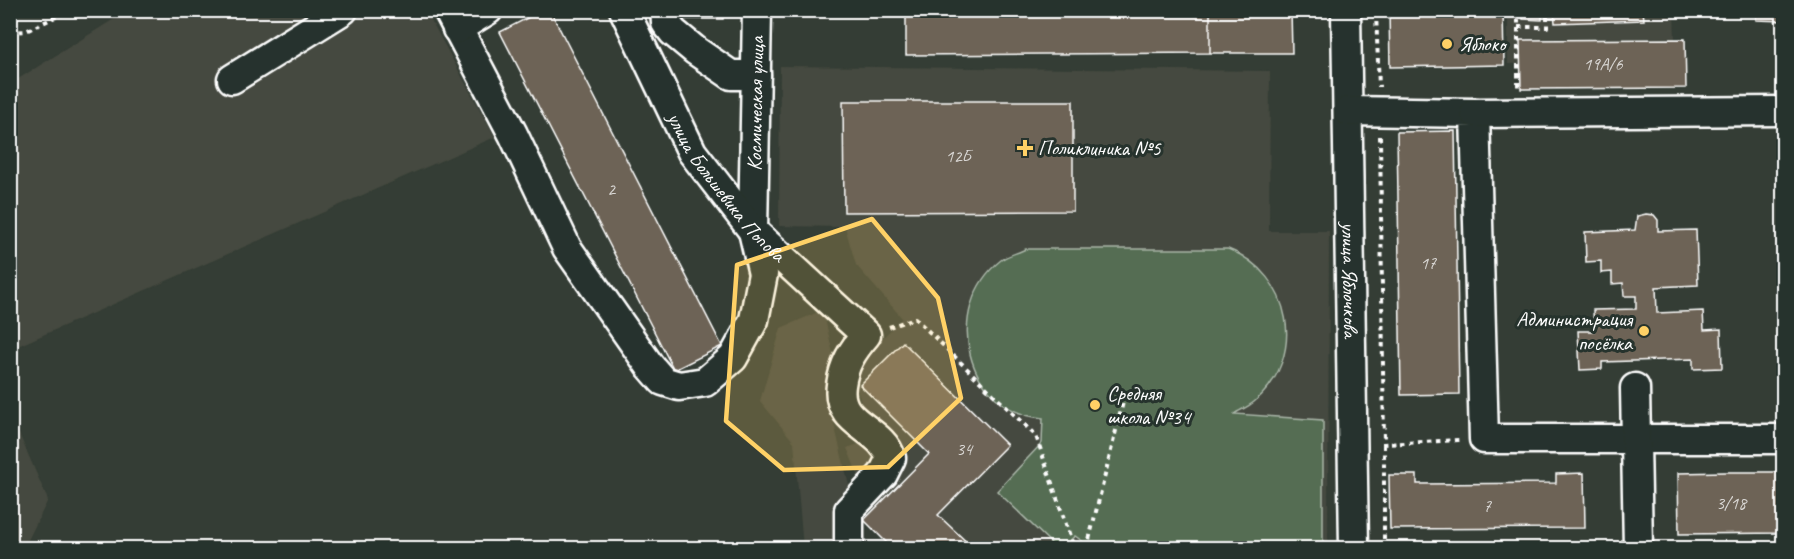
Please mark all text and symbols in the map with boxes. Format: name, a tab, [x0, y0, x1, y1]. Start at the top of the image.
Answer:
place label: Яблоко	[1459, 31, 1508, 57]
street label: Космическая улица	[741, 35, 770, 171]
marker: Яблоко	[1440, 37, 1454, 51]
house number: 19А/6	[1583, 53, 1624, 75]
street label: улица Большевика Попова	[661, 106, 792, 269]
place label: Поликлиника №5	[1038, 135, 1162, 161]
marker: Поликлиника №5	[1016, 139, 1034, 157]
house number: 12Б	[945, 145, 974, 167]
house number: 2	[607, 178, 617, 200]
street label: улица Яблочкова	[1336, 220, 1364, 340]
house number: 17	[1420, 252, 1437, 274]
place label: Администрация посёлка	[1516, 306, 1634, 356]
marker: Администрация посёлка	[1637, 324, 1651, 338]
place label: Средняя школа №34	[1107, 380, 1193, 430]
marker: Средняя школа №34	[1088, 398, 1102, 412]
house number: 34	[956, 438, 974, 460]
house number: 3/18	[1716, 492, 1748, 514]
house number: 7	[1483, 495, 1492, 517]

